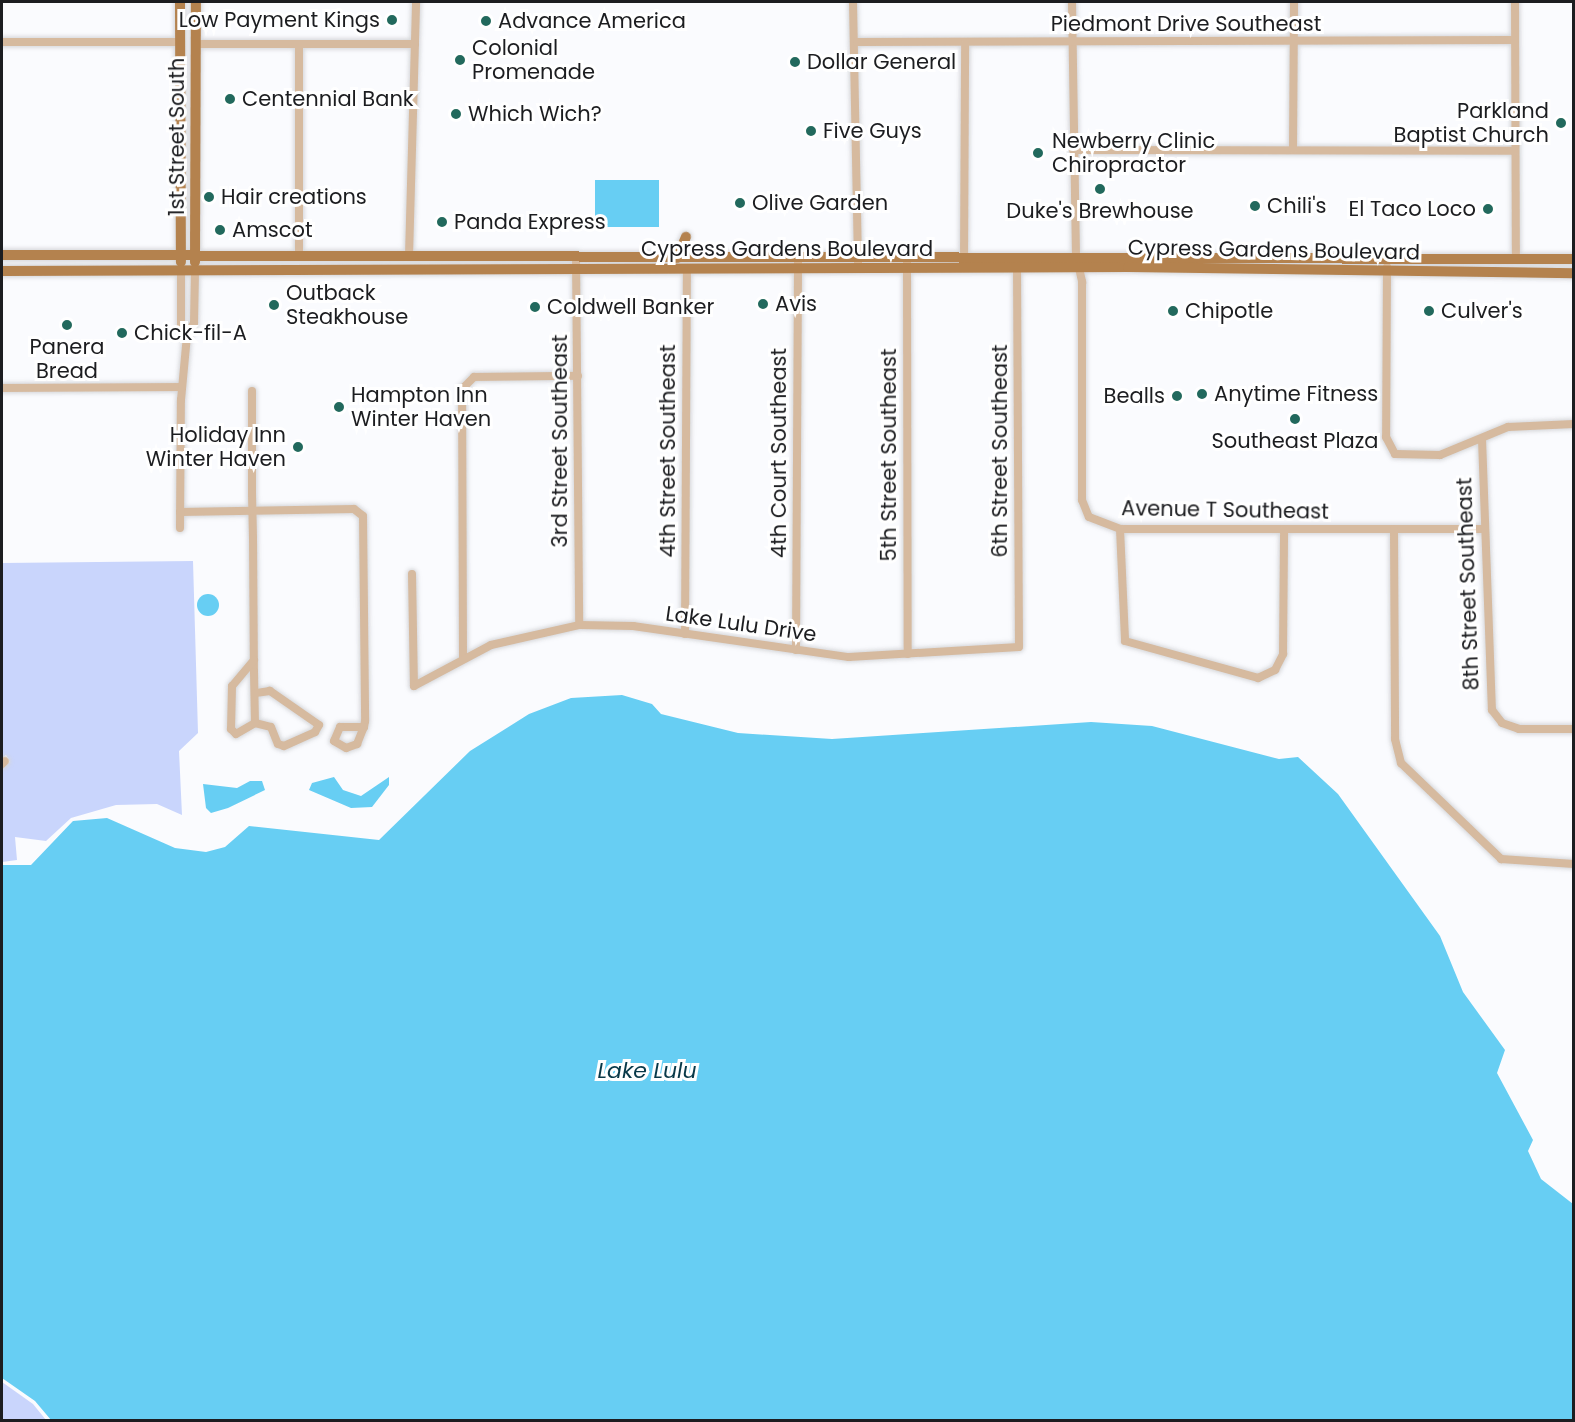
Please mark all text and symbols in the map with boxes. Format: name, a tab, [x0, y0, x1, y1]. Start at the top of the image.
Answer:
place label: Low Payment Kings	[179, 7, 380, 33]
place label: Advance America	[498, 8, 686, 34]
street label: Piedmont Drive Southeast	[1051, 11, 1321, 37]
marker: Low Payment Kings	[385, 13, 399, 27]
marker: Advance America	[479, 14, 493, 28]
place label: Colonial Promenade	[472, 35, 595, 85]
place label: Dollar General	[807, 49, 956, 75]
marker: Colonial Promenade	[453, 53, 467, 67]
marker: Dollar General	[788, 55, 802, 69]
street label: 1st Street South	[164, 58, 190, 216]
place label: Centennial Bank	[242, 86, 414, 112]
marker: Centennial Bank	[223, 92, 237, 106]
place label: Parkland Baptist Church	[1394, 98, 1549, 148]
place label: Which Wich?	[468, 101, 602, 127]
marker: Which Wich?	[449, 107, 463, 121]
marker: Parkland Baptist Church	[1554, 116, 1568, 130]
place label: Five Guys	[823, 118, 922, 144]
marker: Five Guys	[804, 124, 818, 138]
place label: Newberry Clinic Chiropractor	[1052, 128, 1215, 178]
marker: Newberry Clinic Chiropractor	[1029, 144, 1047, 162]
marker: Duke's Brewhouse	[1093, 182, 1107, 196]
place label: Hair creations	[221, 184, 367, 210]
marker: Hair creations	[202, 190, 216, 204]
place label: Olive Garden	[752, 190, 888, 216]
place label: Chili's	[1267, 193, 1326, 219]
marker: Olive Garden	[733, 196, 747, 210]
place label: El Taco Loco	[1348, 196, 1476, 222]
place label: Duke's Brewhouse	[1006, 198, 1194, 224]
marker: Chili's	[1248, 199, 1262, 213]
marker: El Taco Loco	[1481, 202, 1495, 216]
place label: Panda Express	[454, 209, 606, 235]
marker: Panda Express	[435, 215, 449, 229]
place label: Amscot	[232, 217, 313, 243]
marker: Amscot	[213, 223, 227, 237]
street label: Cypress Gardens Boulevard	[1128, 235, 1420, 265]
street label: Cypress Gardens Boulevard	[641, 236, 933, 262]
place label: Outback Steakhouse	[286, 280, 408, 330]
place label: Avis	[775, 291, 817, 317]
place label: Coldwell Banker	[547, 294, 714, 320]
marker: Avis	[756, 297, 770, 311]
marker: Outback Steakhouse	[267, 298, 281, 312]
place label: Chipotle	[1185, 298, 1273, 324]
place label: Culver's	[1441, 298, 1523, 324]
marker: Coldwell Banker	[528, 300, 542, 314]
marker: Chipotle	[1166, 304, 1180, 318]
marker: Culver's	[1422, 304, 1436, 318]
marker: Panera Bread	[60, 318, 74, 332]
place label: Chick-fil-A	[134, 320, 247, 346]
marker: Chick-fil-A	[115, 326, 129, 340]
place label: Panera Bread	[30, 334, 104, 384]
street label: 3rd Street Southeast	[547, 334, 573, 548]
street label: 4th Street Southeast	[655, 344, 681, 558]
street label: 6th Street Southeast	[987, 344, 1013, 558]
street label: 4th Court Southeast	[766, 348, 792, 558]
street label: 5th Street Southeast	[876, 348, 902, 562]
place label: Anytime Fitness	[1214, 381, 1378, 407]
place label: Hampton Inn Winter Haven	[351, 382, 491, 432]
place label: Bealls	[1104, 383, 1165, 409]
marker: Anytime Fitness	[1195, 387, 1209, 401]
marker: Bealls	[1170, 389, 1184, 403]
marker: Hampton Inn Winter Haven	[332, 400, 346, 414]
marker: Southeast Plaza	[1288, 412, 1302, 426]
place label: Holiday Inn Winter Haven	[146, 422, 286, 472]
place label: Southeast Plaza	[1212, 428, 1378, 454]
marker: Holiday Inn Winter Haven	[291, 440, 305, 454]
street label: 8th Street Southeast	[1452, 477, 1484, 691]
street label: Avenue T Southeast	[1121, 496, 1329, 524]
street label: Lake Lulu Drive	[664, 601, 818, 647]
water label: Lake Lulu	[598, 1058, 696, 1084]

